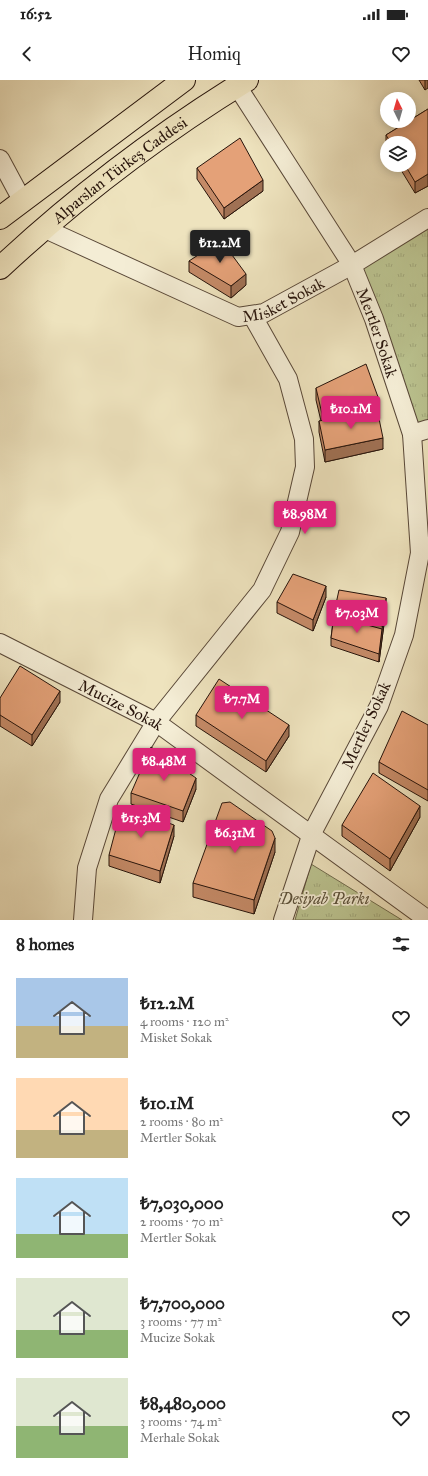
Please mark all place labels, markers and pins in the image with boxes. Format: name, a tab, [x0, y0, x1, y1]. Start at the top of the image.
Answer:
pin: ₺12.2M	[187, 230, 253, 264]
pin: ₺10.1M	[318, 396, 384, 430]
pin: ₺8.98M	[272, 501, 338, 535]
pin: ₺7.03M	[324, 600, 390, 634]
pin: ₺7.7M	[214, 686, 270, 720]
pin: ₺8.48M	[131, 748, 197, 782]
pin: ₺15.3M	[108, 805, 174, 839]
pin: ₺6.31M	[202, 820, 268, 854]

